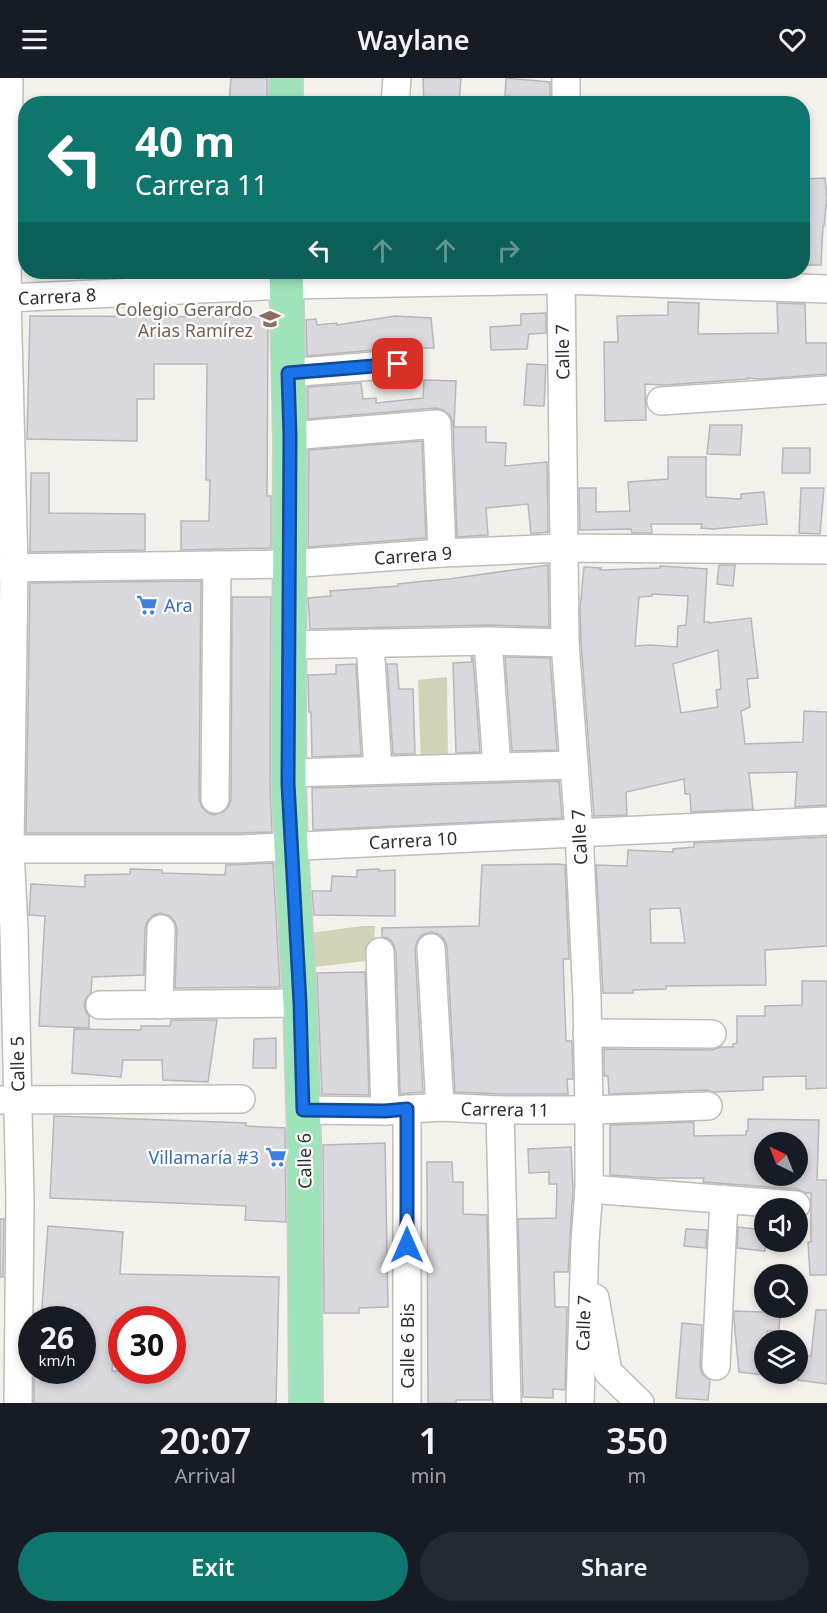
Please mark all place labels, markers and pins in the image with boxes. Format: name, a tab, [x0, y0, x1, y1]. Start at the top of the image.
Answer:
place label: Colegio Gerardo Arias Ramírez	[115, 297, 253, 342]
school or university icon: Colegio Gerardo Arias Ramírez	[258, 307, 282, 331]
pin	[372, 338, 423, 389]
supermarket icon: Ara	[135, 593, 159, 617]
place label: Ara	[164, 593, 193, 617]
place label: Villamaría #3	[148, 1145, 259, 1169]
supermarket icon: Villamaría #3	[264, 1145, 288, 1169]

